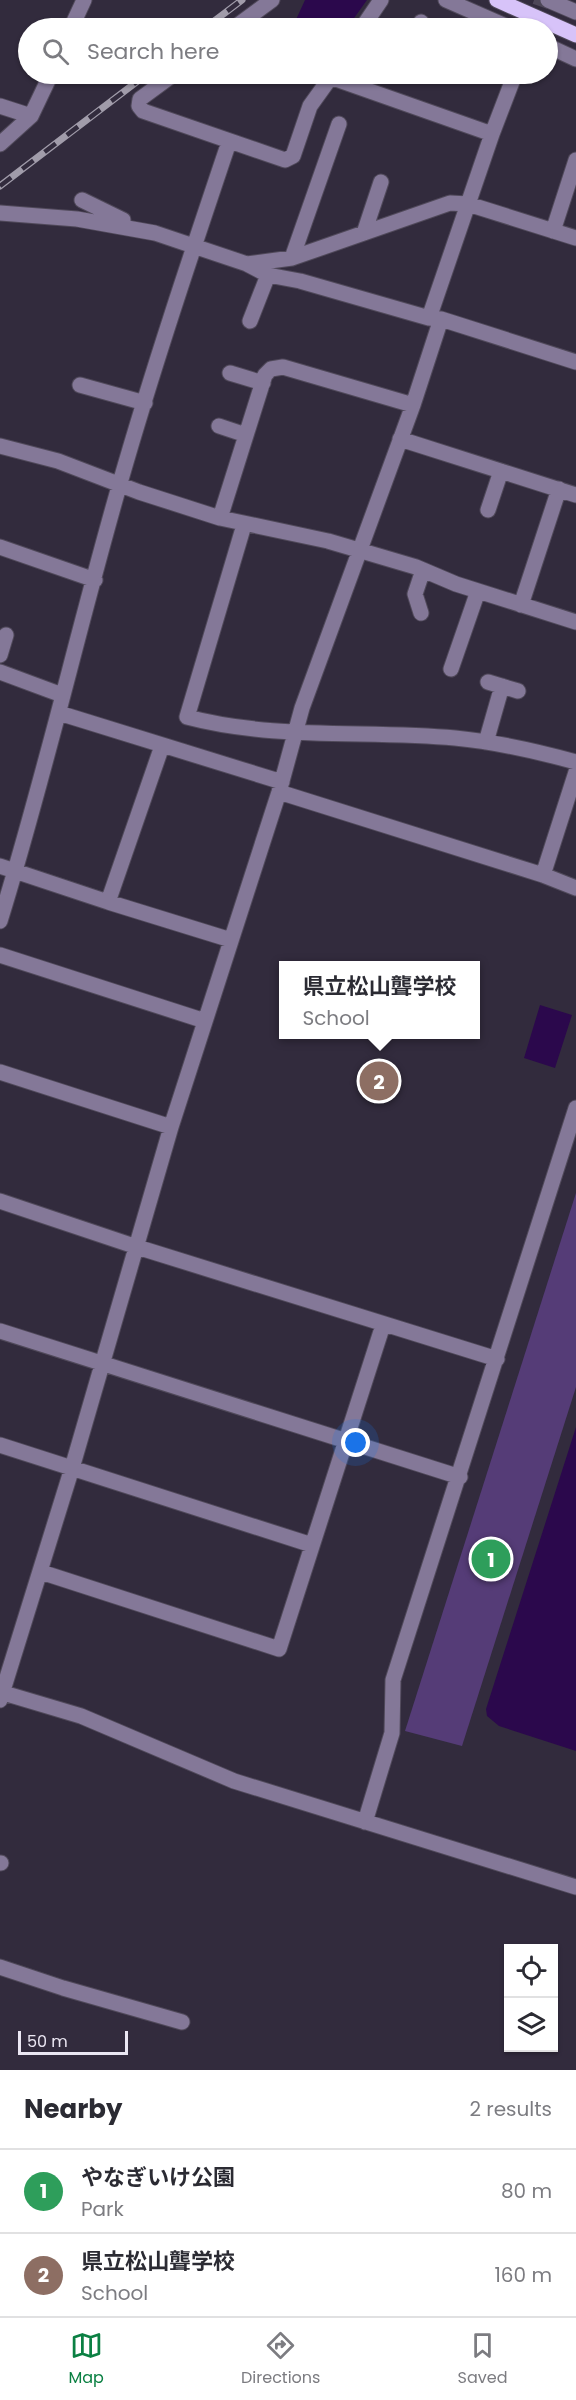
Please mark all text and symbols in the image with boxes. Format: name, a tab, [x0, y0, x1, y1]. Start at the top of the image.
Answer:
search box	[18, 18, 558, 84]
icon: search	[39, 35, 72, 68]
text: Search here	[87, 36, 220, 67]
popup	[279, 961, 480, 1039]
text: 県立松山聾学校	[302, 971, 457, 1002]
text: School	[302, 1004, 370, 1032]
pin: 2	[360, 1058, 398, 1104]
your location	[341, 1428, 370, 1457]
pin: 1	[472, 1536, 510, 1582]
map controls	[504, 1944, 558, 2052]
button: locate	[504, 1944, 558, 1998]
button: layers	[504, 1998, 558, 2052]
scale bar	[18, 2028, 128, 2056]
text: 50 m	[27, 2030, 68, 2053]
text: Nearby	[24, 2091, 122, 2127]
text: 2 results	[469, 2095, 552, 2123]
text: やなぎいけ公園	[81, 2162, 235, 2193]
text: 1	[40, 2177, 47, 2205]
text: 80 m	[501, 2177, 552, 2205]
text: Park	[81, 2195, 124, 2223]
text: 県立松山聾学校	[81, 2246, 235, 2277]
text: 2	[38, 2261, 49, 2289]
text: 160 m	[494, 2261, 552, 2289]
text: School	[81, 2279, 148, 2307]
tab: Map	[69, 2329, 104, 2390]
tab: Directions	[241, 2329, 320, 2390]
tab: Saved	[458, 2329, 507, 2390]

